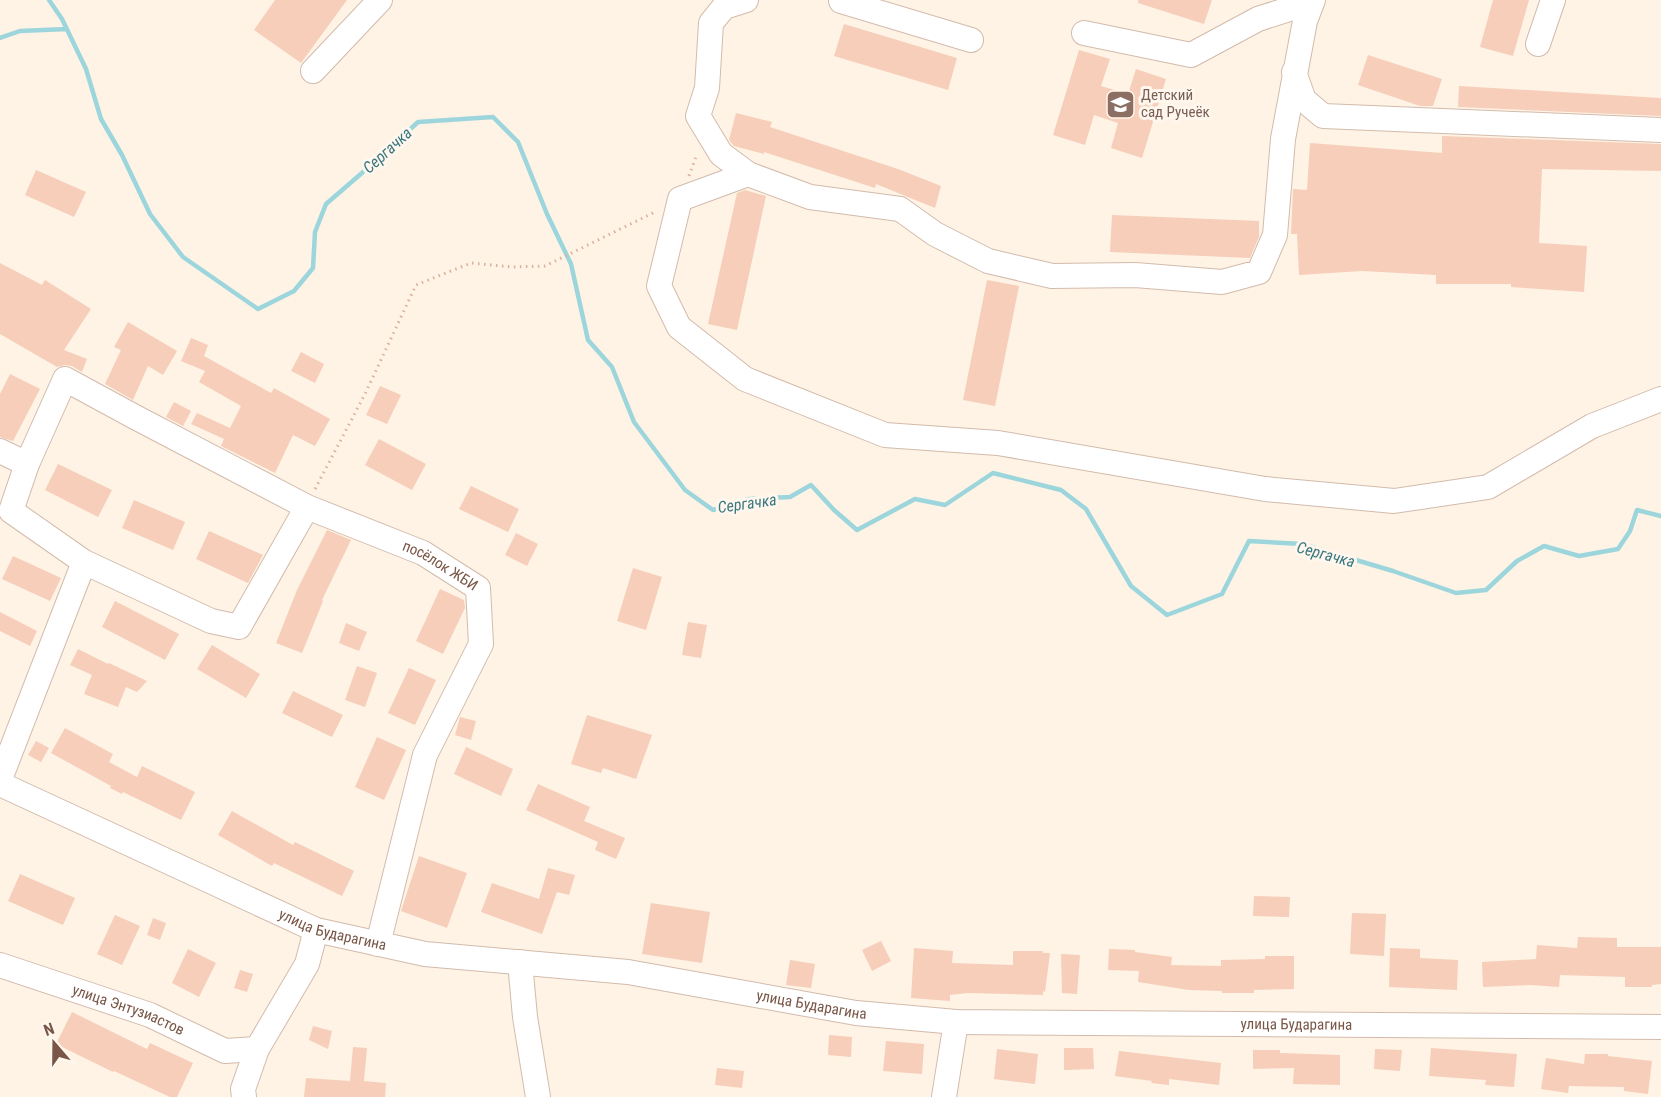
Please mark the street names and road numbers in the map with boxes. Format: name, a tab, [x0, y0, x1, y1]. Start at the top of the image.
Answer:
street label: посёлок ЖБИ	[400, 537, 481, 595]
street label: улица Бударагина	[276, 905, 388, 954]
street label: улица Энтузиастов	[70, 981, 187, 1039]
street label: улица Бударагина	[755, 986, 867, 1023]
street label: улица Бударагина	[1240, 1015, 1352, 1034]

